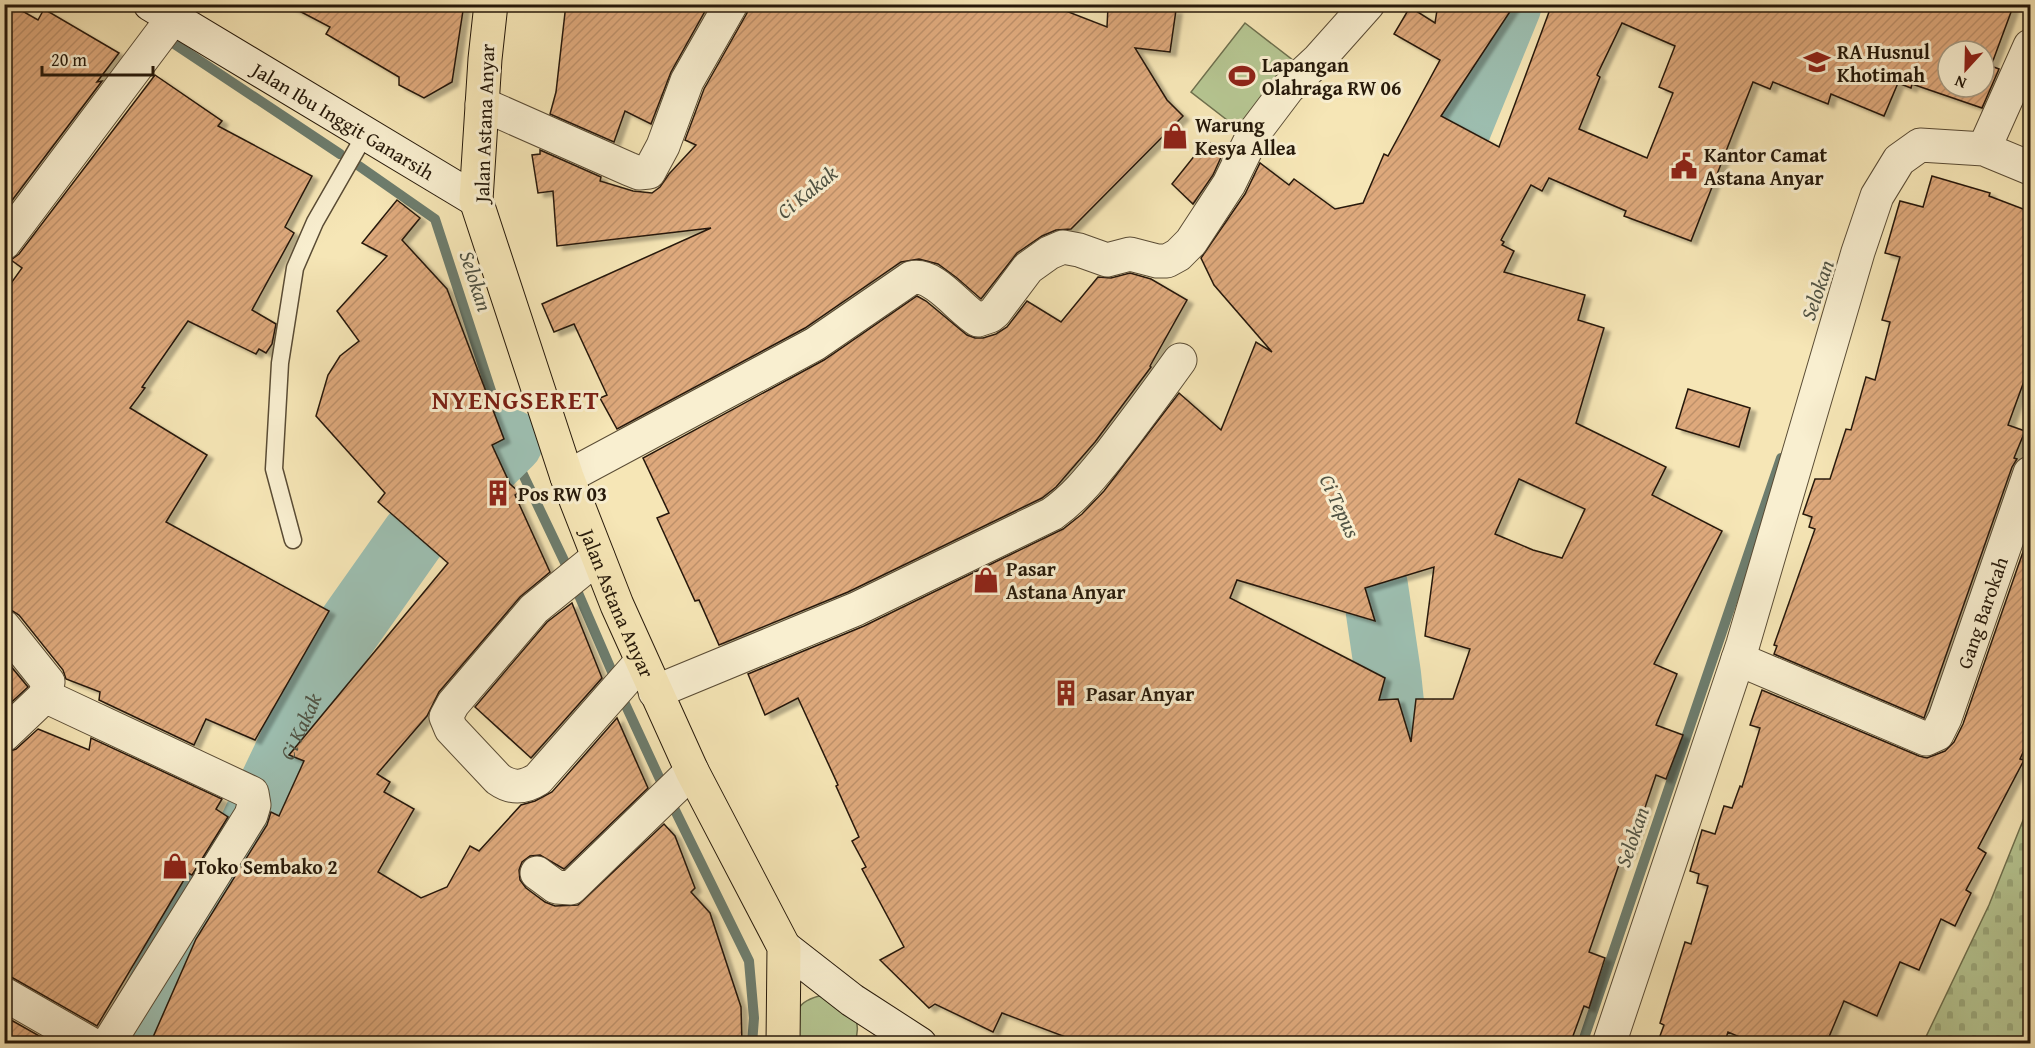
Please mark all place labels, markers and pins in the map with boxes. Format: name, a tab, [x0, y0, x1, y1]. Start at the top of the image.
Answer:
place label: RA Husnul Khotimah	[1837, 37, 1930, 89]
school or university icon: RA Husnul Khotimah	[1802, 47, 1832, 77]
place label: Lapangan Olahraga RW 06	[1262, 50, 1401, 102]
sports icon: Lapangan Olahraga RW 06	[1227, 61, 1257, 91]
place label: Warung Kesya Allea	[1195, 110, 1297, 162]
shop icon: Warung Kesya Allea	[1160, 121, 1190, 151]
place label: Kantor Camat Astana Anyar	[1704, 140, 1827, 192]
public building icon: Kantor Camat Astana Anyar	[1669, 151, 1699, 181]
building icon: Pos RW 03	[483, 478, 513, 508]
place label: Pos RW 03	[518, 479, 607, 508]
place label: Pasar Astana Anyar	[1006, 554, 1126, 606]
shop icon: Pasar Astana Anyar	[971, 565, 1001, 595]
building icon: Pasar Anyar	[1051, 678, 1081, 708]
place label: Pasar Anyar	[1086, 679, 1194, 708]
shop icon: Toko Sembako 2	[160, 851, 190, 881]
place label: Toko Sembako 2	[195, 852, 338, 881]

